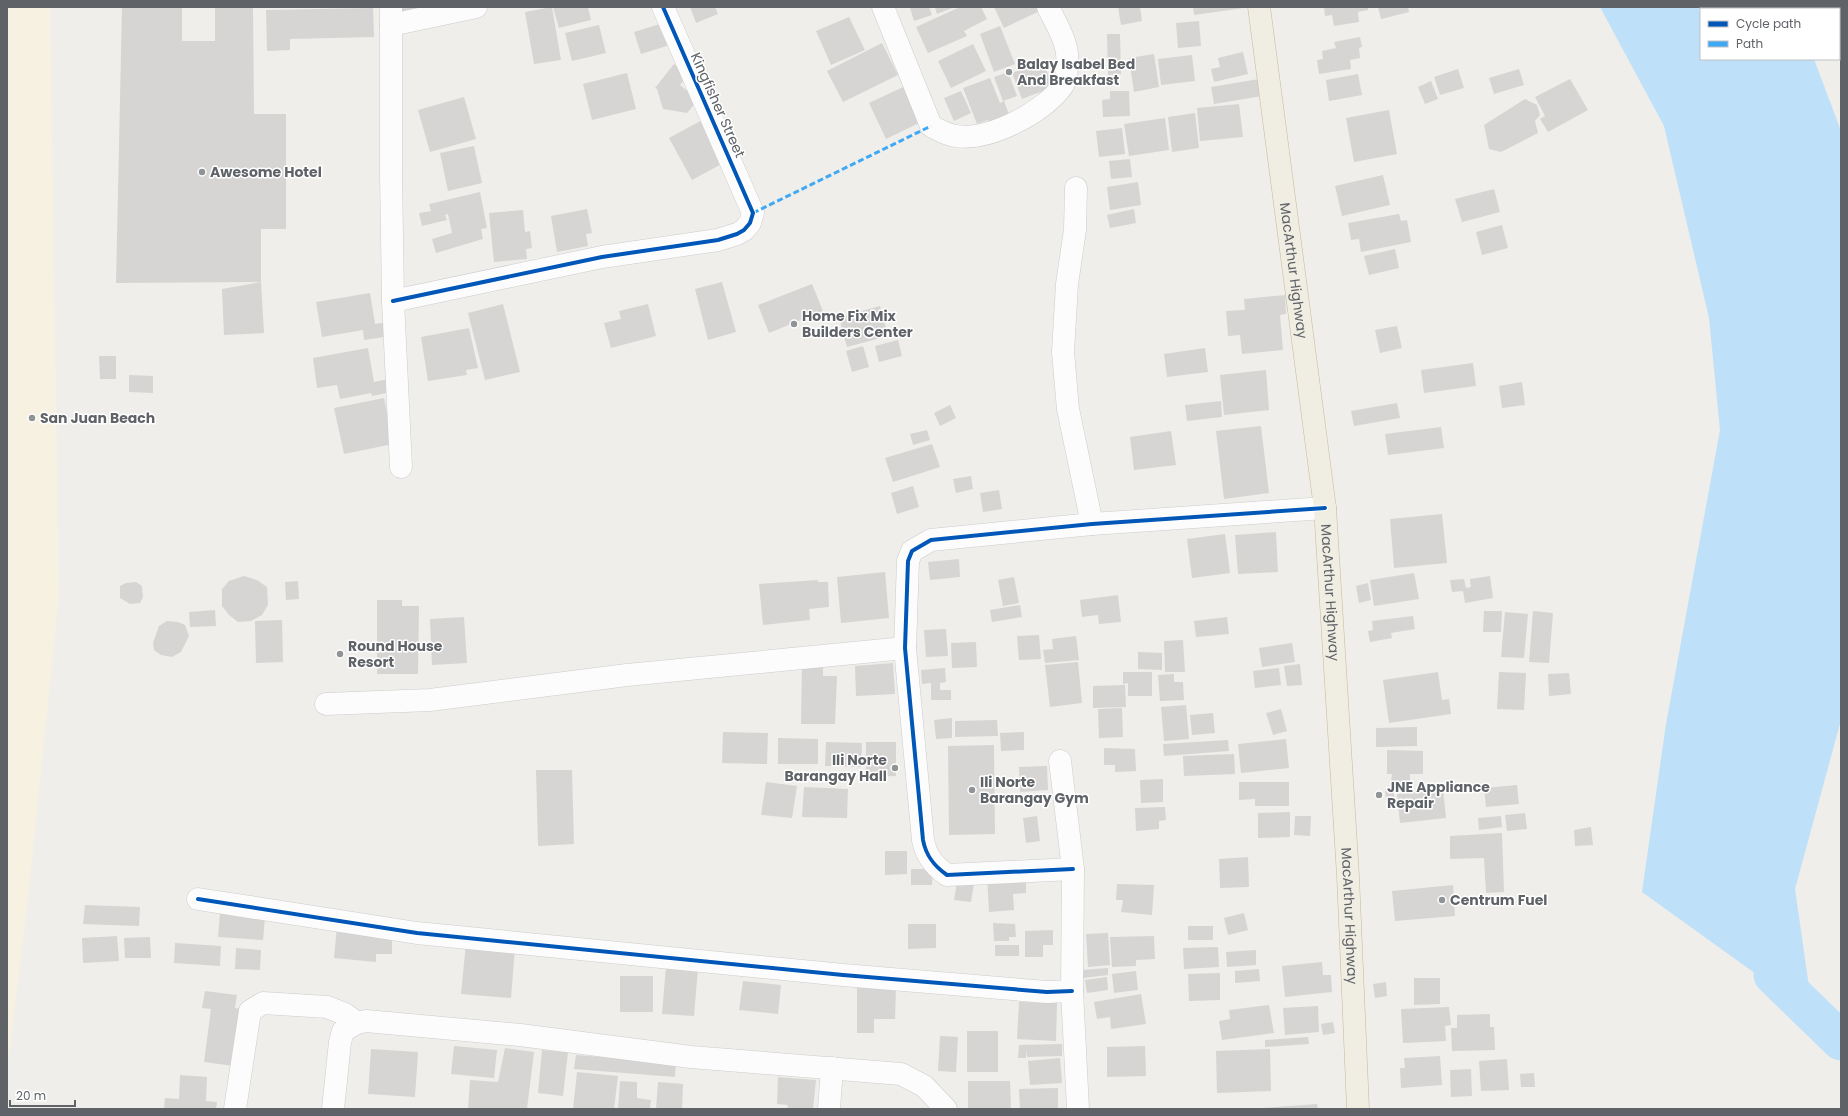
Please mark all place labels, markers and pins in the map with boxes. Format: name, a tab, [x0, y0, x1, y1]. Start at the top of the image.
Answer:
place label: Balay Isabel Bed And Breakfast	[1017, 54, 1135, 90]
marker: Balay Isabel Bed And Breakfast	[1004, 67, 1014, 77]
place label: Awesome Hotel	[210, 162, 322, 182]
marker: Awesome Hotel	[197, 167, 207, 177]
place label: Home Fix Mix Builders Center	[802, 306, 913, 342]
marker: Home Fix Mix Builders Center	[789, 319, 799, 329]
place label: San Juan Beach	[40, 408, 155, 428]
marker: San Juan Beach	[27, 413, 37, 423]
place label: Round House Resort	[348, 636, 443, 672]
marker: Round House Resort	[335, 649, 345, 659]
place label: Ili Norte Barangay Hall	[785, 750, 887, 786]
marker: Ili Norte Barangay Hall	[890, 763, 900, 773]
place label: Ili Norte Barangay Gym	[980, 772, 1089, 808]
place label: JNE Appliance Repair	[1387, 777, 1490, 813]
marker: Ili Norte Barangay Gym	[967, 785, 977, 795]
marker: JNE Appliance Repair	[1374, 790, 1384, 800]
place label: Centrum Fuel	[1450, 890, 1547, 910]
marker: Centrum Fuel	[1437, 895, 1447, 905]

